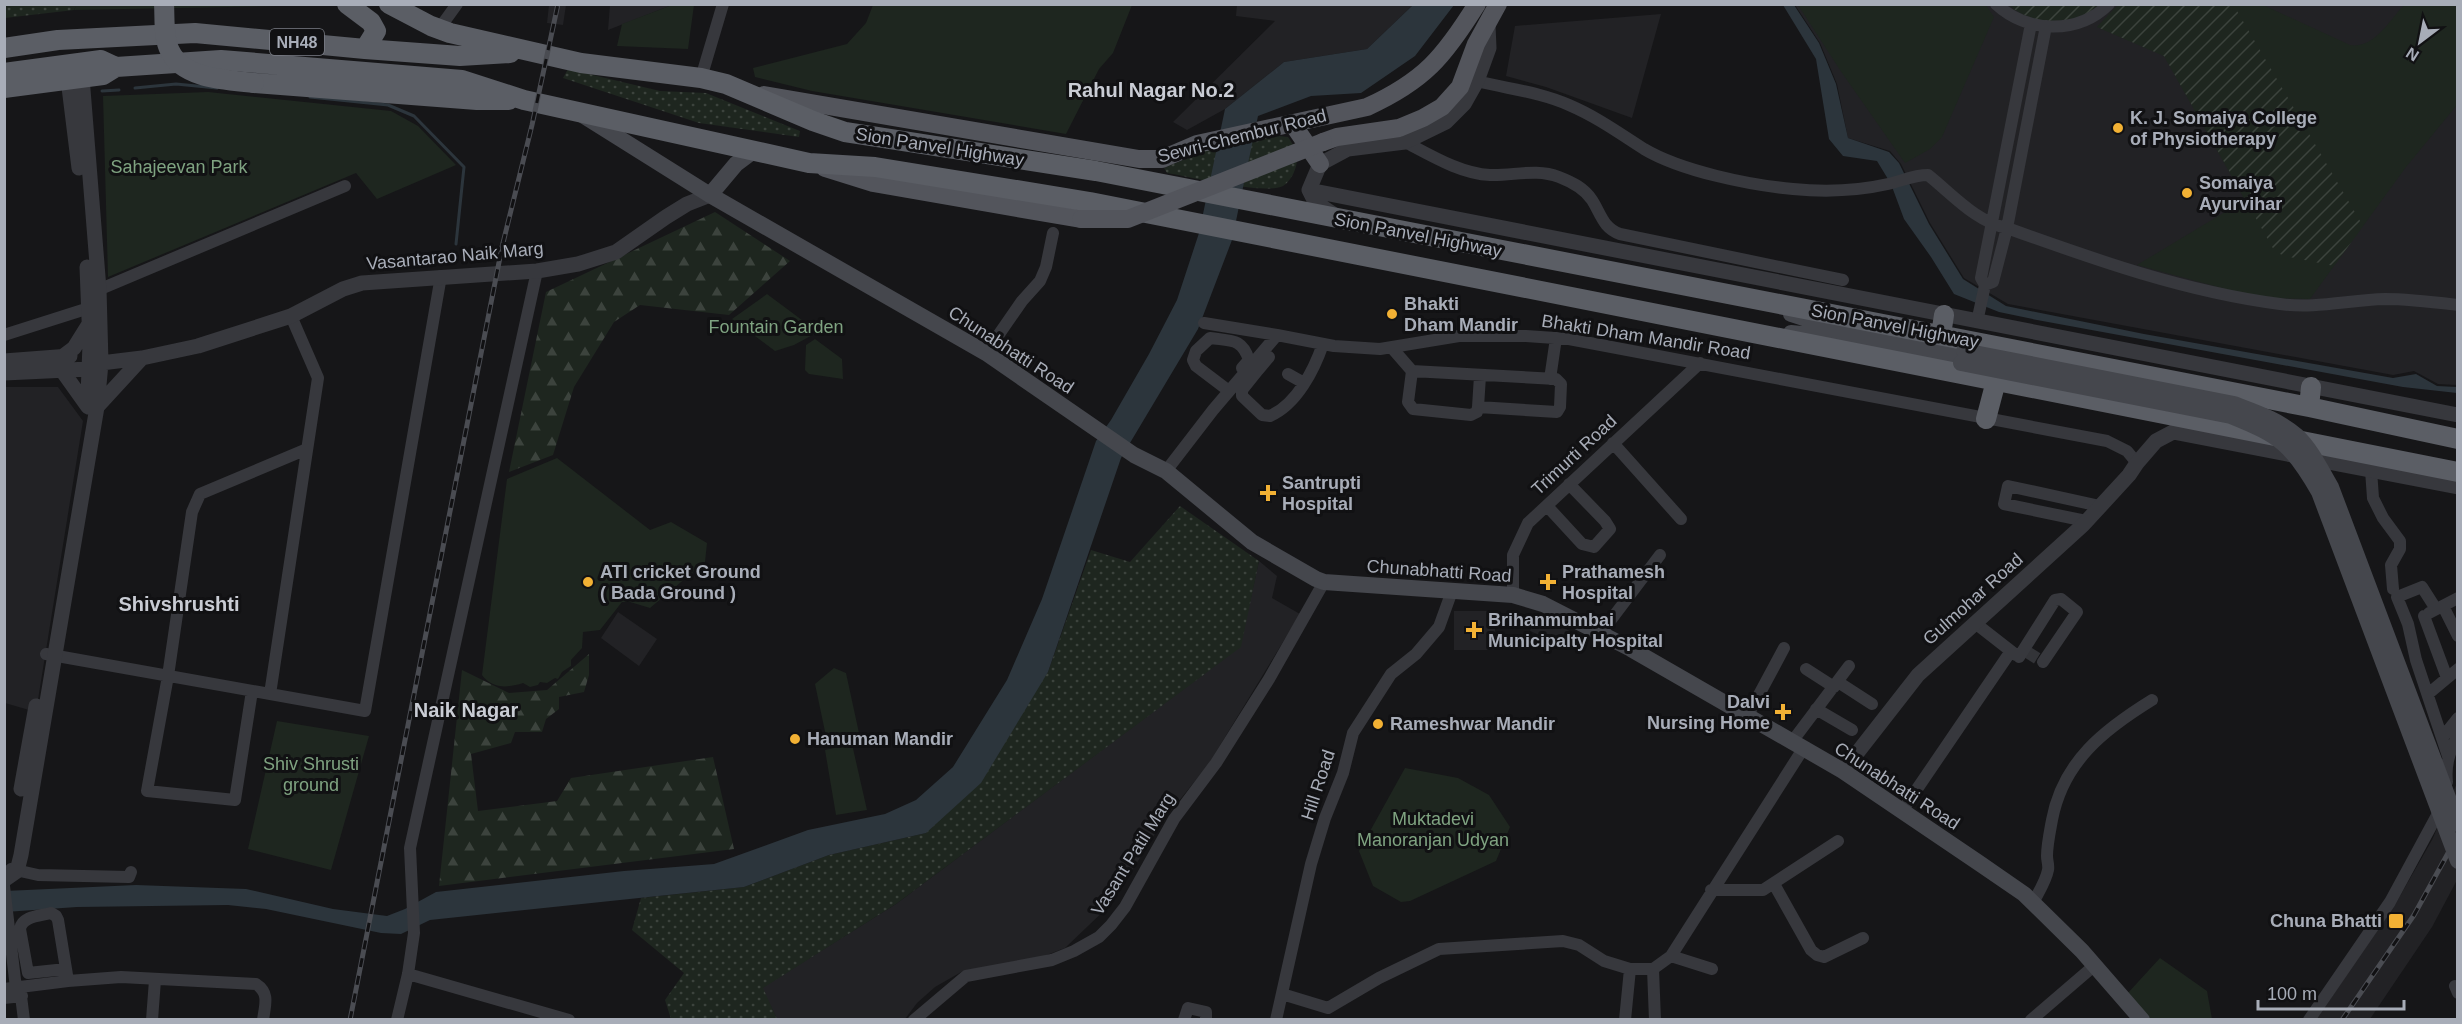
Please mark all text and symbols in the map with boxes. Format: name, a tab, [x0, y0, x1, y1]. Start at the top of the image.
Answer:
north arrow	[2390, 12, 2450, 72]
road number: NH48	[270, 29, 324, 55]
text: N	[2403, 44, 2422, 65]
district label: Rahul Nagar No.2	[1068, 79, 1234, 101]
street label: Sewri-Chembur Road	[1156, 105, 1328, 167]
place label: K. J. Somaiya College of Physiotherapy	[2130, 108, 2317, 149]
marker: K. J. Somaiya College of Physiotherapy	[2111, 121, 2125, 135]
street label: Sion Panvel Highway	[854, 124, 1026, 170]
park label: Sahajeevan Park	[110, 157, 249, 177]
place label: Somaiya Ayurvihar	[2199, 173, 2282, 214]
marker: Somaiya Ayurvihar	[2180, 186, 2194, 200]
street label: Sion Panvel Highway	[1333, 209, 1503, 261]
street label: Vasantarao Naik Marg	[366, 238, 544, 274]
place label: Bhakti Dham Mandir	[1404, 294, 1518, 335]
street label: Sion Panvel Highway	[1810, 300, 1980, 352]
street label: Chunabhatti Road	[945, 302, 1077, 398]
marker: Bhakti Dham Mandir	[1385, 307, 1399, 321]
street label: Bhakti Dham Mandir Road	[1540, 311, 1752, 363]
park label: Fountain Garden	[708, 317, 844, 337]
street label: Trimurti Road	[1528, 411, 1620, 499]
place label: Santrupti Hospital	[1282, 473, 1361, 514]
marker: Santrupti Hospital	[1259, 484, 1277, 502]
street label: Gulmohar Road	[1919, 549, 2027, 649]
street label: Chunabhatti Road	[1366, 556, 1512, 586]
place label: ATI cricket Ground ( Bada Ground )	[600, 562, 761, 603]
place label: Prathamesh Hospital	[1562, 562, 1665, 603]
marker: Prathamesh Hospital	[1539, 573, 1557, 591]
marker: ATI cricket Ground ( Bada Ground )	[581, 575, 595, 589]
district label: Shivshrushti	[118, 593, 240, 615]
place label: Brihanmumbai Municipalty Hospital	[1488, 610, 1663, 651]
marker: Brihanmumbai Municipalty Hospital	[1465, 621, 1483, 639]
place label: Dalvi Nursing Home	[1647, 692, 1770, 733]
district label: Naik Nagar	[414, 699, 518, 721]
marker: Dalvi Nursing Home	[1774, 703, 1792, 721]
place label: Rameshwar Mandir	[1390, 714, 1555, 734]
marker: Rameshwar Mandir	[1371, 717, 1385, 731]
place label: Hanuman Mandir	[807, 729, 953, 749]
marker: Hanuman Mandir	[788, 732, 802, 746]
street label: Chunabhatti Road	[1831, 738, 1963, 834]
street label: Hill Road	[1297, 747, 1339, 823]
park label: Shiv Shrusti ground	[263, 754, 359, 795]
street label: Vasant Patil Marg	[1087, 789, 1179, 919]
park label: Muktadevi Manoranjan Udyan	[1357, 809, 1509, 850]
place label: Chuna Bhatti	[2270, 911, 2382, 931]
marker: Chuna Bhatti	[2387, 912, 2405, 930]
scale bar	[2258, 973, 2404, 1011]
text: 100 m	[2267, 984, 2317, 1004]

